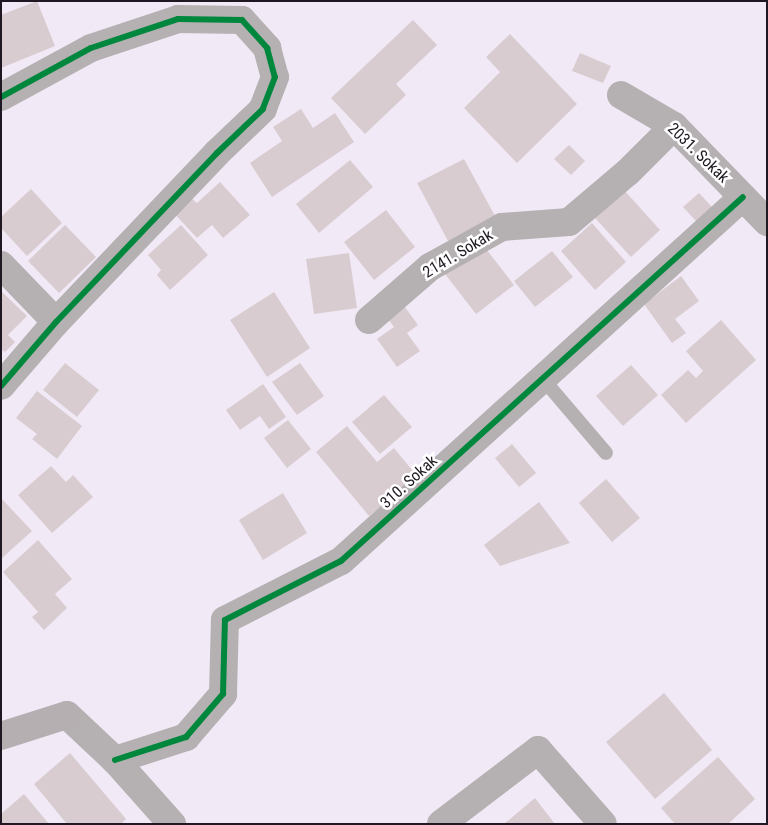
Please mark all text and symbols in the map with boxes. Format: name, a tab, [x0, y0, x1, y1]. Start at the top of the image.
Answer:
street label: 2031. Sokak	[663, 119, 733, 187]
street label: 2141. Sokak	[420, 226, 496, 282]
street label: 310. Sokak	[377, 451, 441, 513]

